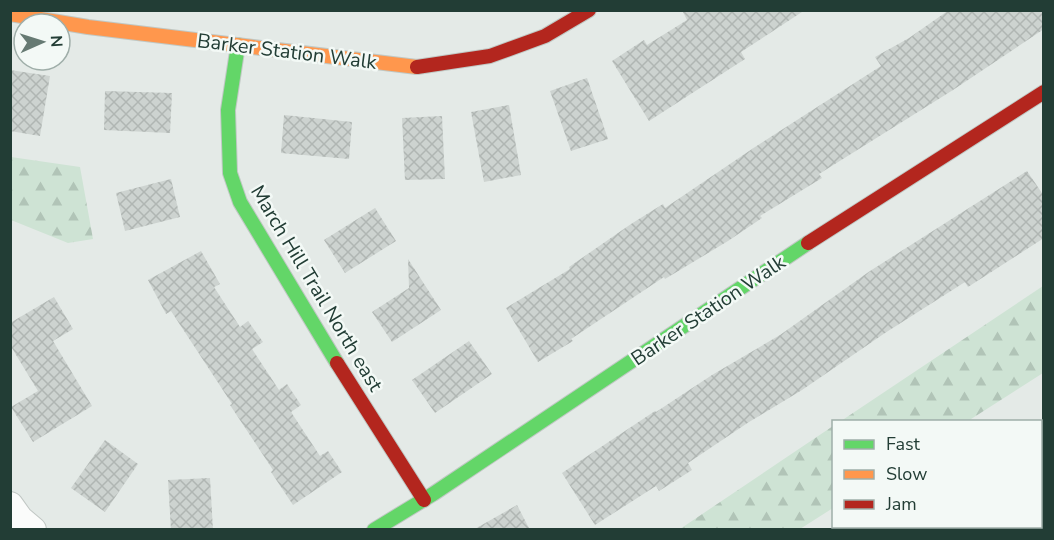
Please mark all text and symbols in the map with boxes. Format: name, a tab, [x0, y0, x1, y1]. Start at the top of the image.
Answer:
north arrow	[12, 12, 72, 72]
street label: Barker Station Walk	[196, 27, 379, 76]
text: N	[45, 35, 67, 48]
street label: March Hill Trail North east	[244, 180, 389, 397]
street label: Barker Station Walk	[626, 248, 791, 372]
legend	[832, 420, 1042, 528]
text: Fast	[886, 432, 921, 456]
text: Slow	[886, 462, 927, 486]
text: Jam	[885, 492, 917, 516]

